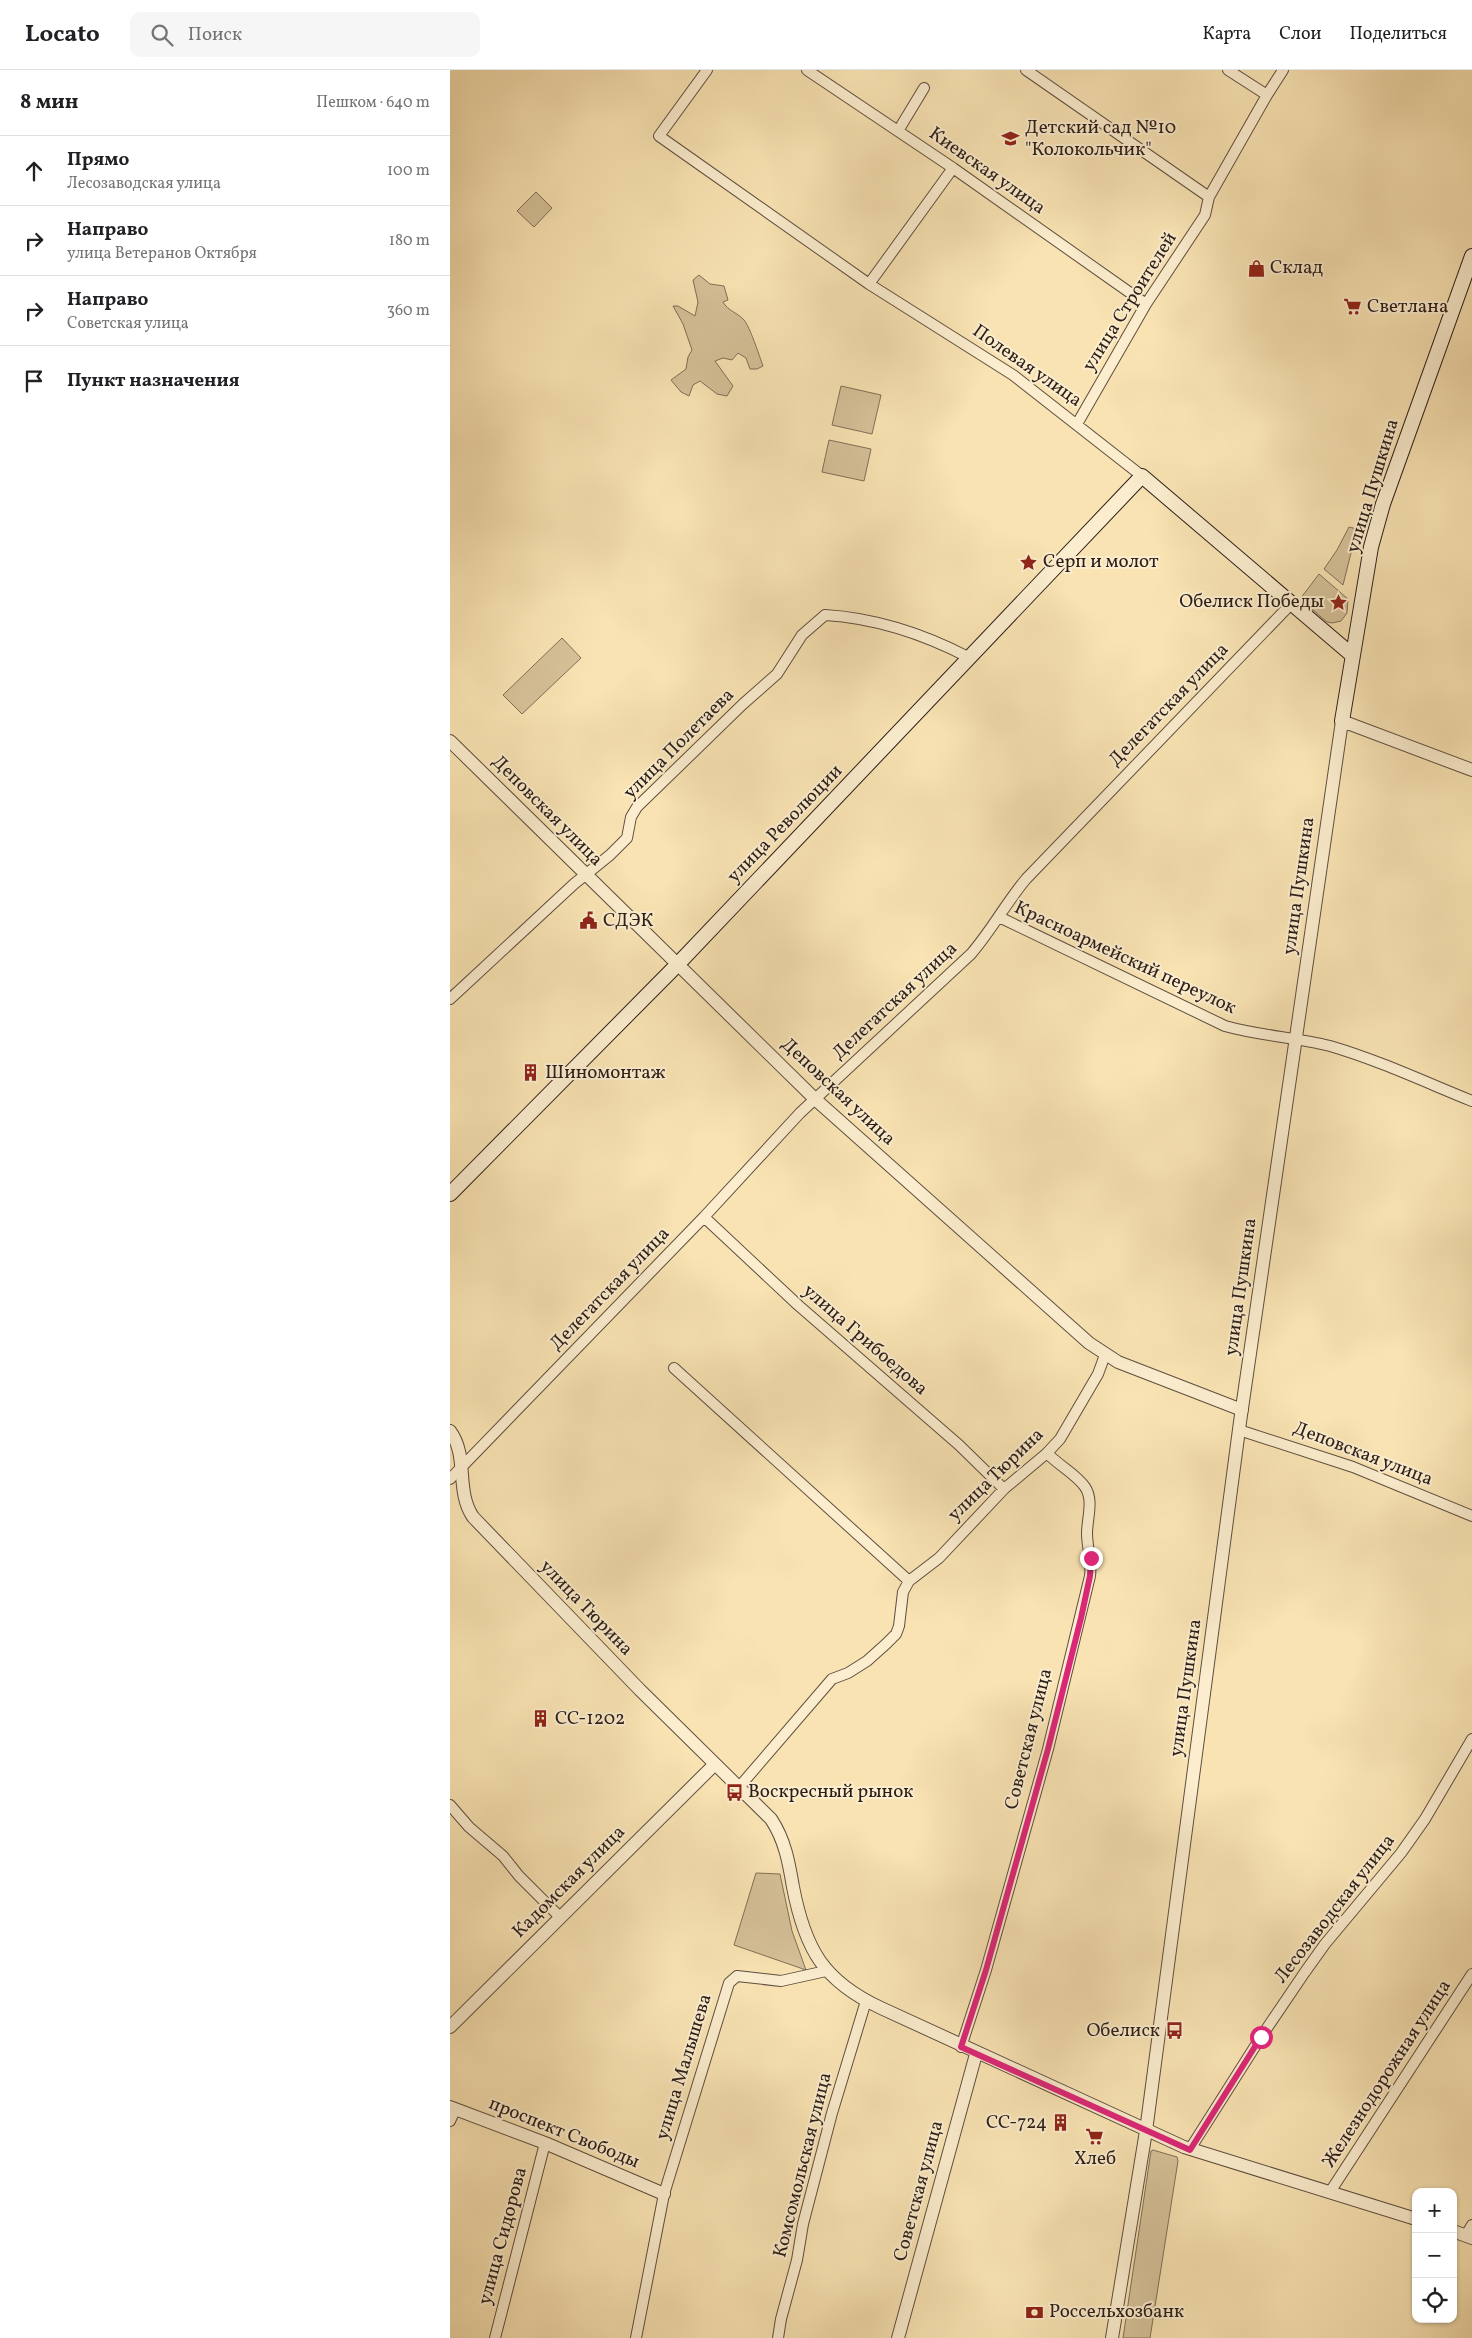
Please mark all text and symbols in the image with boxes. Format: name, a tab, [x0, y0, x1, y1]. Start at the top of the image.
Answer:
search box	[130, 12, 480, 57]
text: Locato	[25, 18, 100, 52]
icon: search	[148, 21, 176, 49]
text: Поиск	[188, 22, 242, 48]
text: Карта	[1203, 22, 1251, 47]
text: Слои	[1279, 22, 1321, 47]
text: Поделиться	[1349, 22, 1447, 47]
text: 8 мин	[20, 88, 79, 117]
text: Пешком · 640 m	[316, 92, 430, 114]
place label: Детский сад №10 "Колокольчик"	[1025, 115, 1176, 163]
street label: Киевская улица	[923, 121, 1051, 221]
school or university icon: Детский сад №10 "Колокольчик"	[1001, 129, 1021, 149]
text: Прямо	[67, 147, 129, 173]
icon: ahead	[20, 157, 48, 185]
text: 100 m	[387, 160, 430, 182]
text: Лесозаводская улица	[67, 173, 221, 195]
text: Направо	[67, 217, 149, 243]
icon: right	[20, 227, 48, 255]
street label: улица Строителей	[1077, 227, 1183, 377]
text: 180 m	[389, 230, 430, 252]
text: улица Ветеранов Октября	[67, 243, 257, 265]
place label: Склад	[1270, 255, 1323, 281]
shop icon: Склад	[1246, 258, 1266, 278]
text: Направо	[67, 287, 149, 313]
place label: Светлана	[1367, 294, 1448, 320]
icon: right	[20, 297, 48, 325]
supermarket icon: Светлана	[1343, 297, 1363, 317]
text: 360 m	[387, 300, 430, 322]
text: Советская улица	[67, 313, 189, 335]
street label: Полевая улица	[967, 318, 1087, 414]
icon: arrive	[20, 367, 48, 395]
text: Пункт назначения	[67, 368, 240, 394]
street label: улица Пушкина	[1340, 416, 1406, 556]
place label: Серп и молот	[1043, 549, 1159, 575]
place icon: Серп и молот	[1019, 552, 1039, 572]
place label: Обелиск Победы	[1179, 589, 1324, 615]
place icon: Обелиск Победы	[1328, 592, 1348, 612]
street label: Делегатская улица	[1103, 637, 1235, 773]
street label: улица Полетаева	[618, 683, 740, 805]
street label: Деповская улица	[486, 750, 608, 872]
street label: улица Революции	[722, 759, 848, 889]
street label: улица Пушкина	[1276, 815, 1322, 957]
street label: Красноармейский переулок	[1010, 895, 1240, 1021]
place label: СДЭК	[603, 908, 653, 934]
public building icon: СДЭК	[579, 911, 599, 931]
street label: Делегатская улица	[827, 936, 963, 1066]
street label: Деповская улица	[775, 1032, 901, 1152]
place label: Шиномонтаж	[545, 1060, 666, 1086]
building icon: Шиномонтаж	[521, 1063, 541, 1083]
street label: улица Пушкина	[1218, 1216, 1264, 1358]
street label: Делегатская улица	[544, 1221, 676, 1357]
street label: улица Грибоедова	[797, 1278, 933, 1402]
street label: Деповская улица	[1289, 1415, 1437, 1493]
street label: улица Тюрина	[942, 1422, 1050, 1528]
route end	[1080, 1547, 1103, 1570]
street label: улица Тюрина	[533, 1554, 639, 1662]
street label: улица Пушкина	[1163, 1617, 1209, 1759]
street label: Советская улица	[999, 1666, 1059, 1812]
place label: СС-1202	[555, 1706, 625, 1732]
building icon: СС-1202	[531, 1709, 551, 1729]
place label: Воскресный рынок	[748, 1779, 913, 1805]
bus stop icon: Воскресный рынок	[724, 1782, 744, 1802]
street label: Кадомская улица	[507, 1820, 631, 1944]
street label: Лесозаводская улица	[1268, 1829, 1402, 1989]
street label: Железнодорожная улица	[1316, 1975, 1458, 2173]
street label: улица Малышева	[649, 1991, 719, 2143]
place label: Обелиск	[1086, 2018, 1160, 2044]
bus stop icon: Обелиск	[1164, 2021, 1184, 2041]
route start	[1250, 2026, 1273, 2049]
street label: Комсомольская улица	[767, 2070, 839, 2260]
street label: проспект Свободы	[485, 2091, 643, 2175]
place label: СС-724	[986, 2110, 1047, 2136]
building icon: СС-724	[1051, 2113, 1071, 2133]
street label: Советская улица	[888, 2118, 950, 2264]
supermarket icon: Хлеб	[1085, 2126, 1105, 2146]
place label: Хлеб	[1074, 2146, 1116, 2172]
street label: улица Сидорова	[472, 2164, 534, 2308]
map controls	[1412, 2188, 1457, 2323]
button: +	[1412, 2188, 1457, 2233]
button: −	[1412, 2233, 1457, 2278]
button: locate	[1412, 2278, 1457, 2323]
place label: Россельхозбанк	[1049, 2299, 1184, 2325]
bank icon: Россельхозбанк	[1025, 2302, 1045, 2322]

